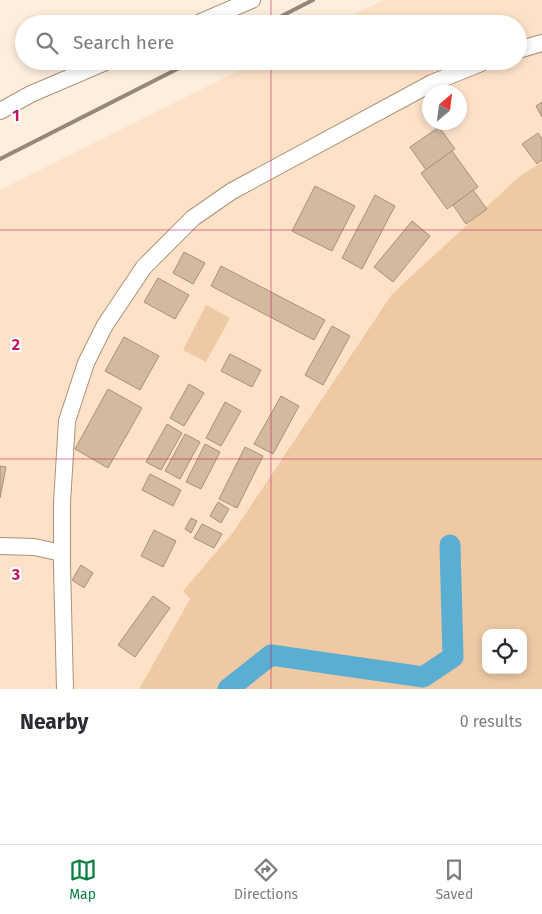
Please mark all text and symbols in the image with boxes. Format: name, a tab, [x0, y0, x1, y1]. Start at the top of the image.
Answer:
search box	[15, 15, 527, 70]
icon: search	[33, 29, 61, 57]
text: Search here	[73, 31, 174, 54]
north arrow	[422, 85, 467, 130]
text: 1	[12, 106, 20, 125]
text: 2	[12, 335, 20, 354]
text: 3	[11, 565, 20, 584]
map controls	[482, 629, 527, 674]
button: locate	[482, 629, 527, 674]
text: Nearby	[20, 709, 88, 735]
text: 0 results	[460, 712, 522, 731]
tab: Map	[69, 856, 97, 903]
tab: Directions	[234, 856, 298, 903]
tab: Saved	[435, 856, 473, 903]

